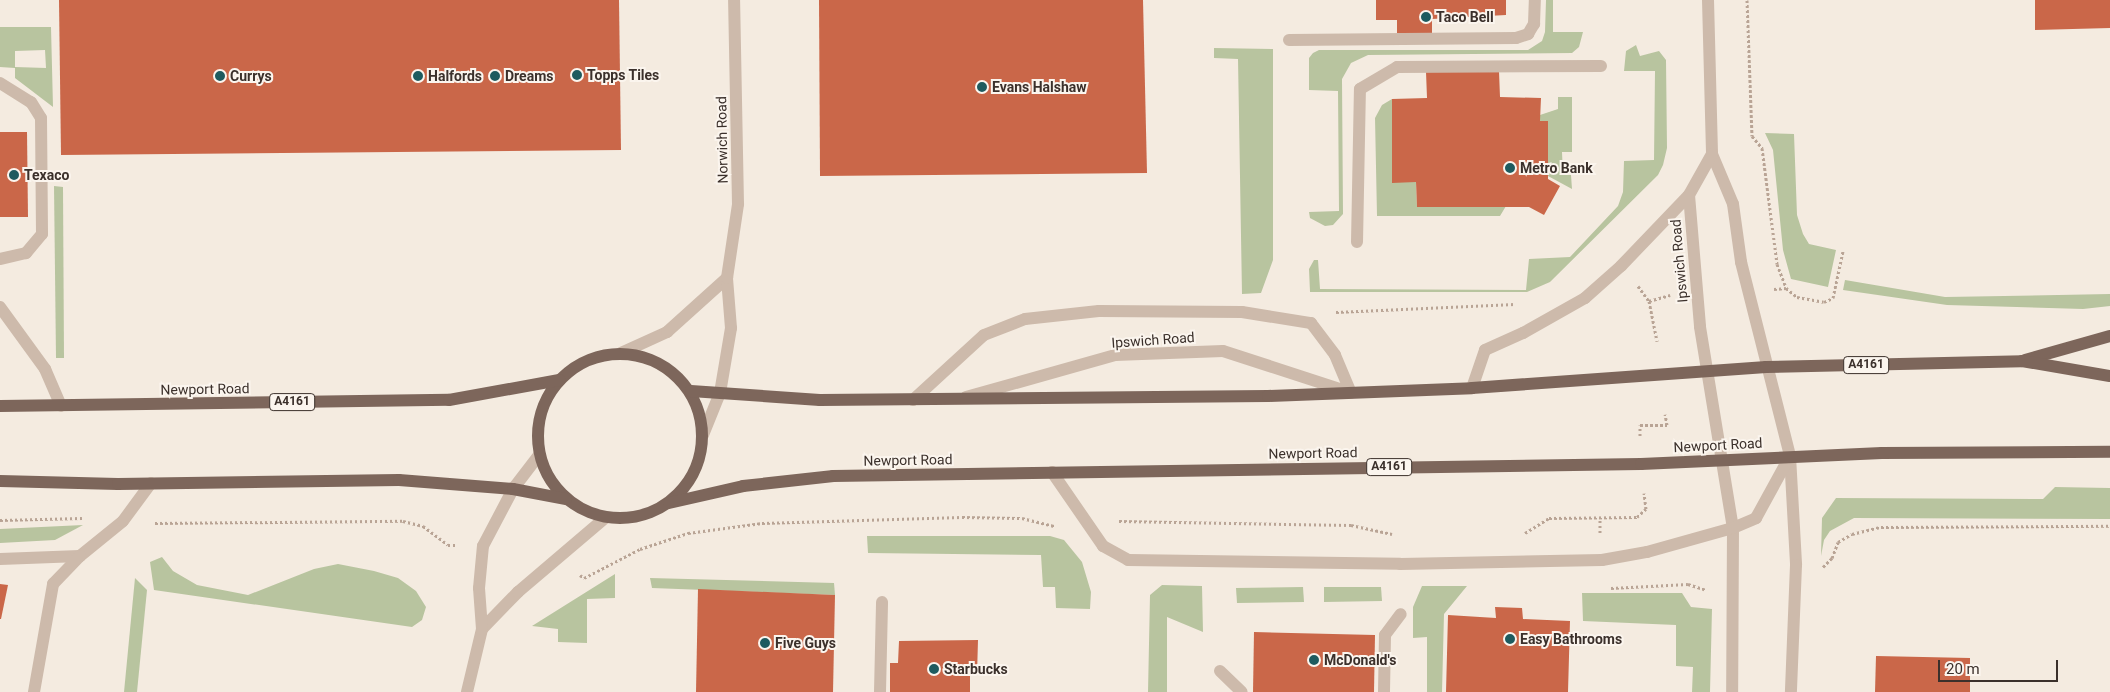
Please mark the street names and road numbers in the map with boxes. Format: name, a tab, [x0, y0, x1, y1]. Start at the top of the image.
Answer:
street label: Norwich Road	[713, 96, 731, 184]
street label: Ipswich Road	[1667, 219, 1691, 303]
street label: Ipswich Road	[1111, 329, 1195, 351]
road number: A4161	[1842, 356, 1890, 374]
street label: Newport Road	[160, 380, 250, 398]
road number: A4161	[268, 392, 316, 412]
street label: Newport Road	[1673, 434, 1763, 456]
street label: Newport Road	[1268, 444, 1358, 462]
street label: Newport Road	[863, 451, 953, 469]
road number: A4161	[1365, 458, 1413, 477]

